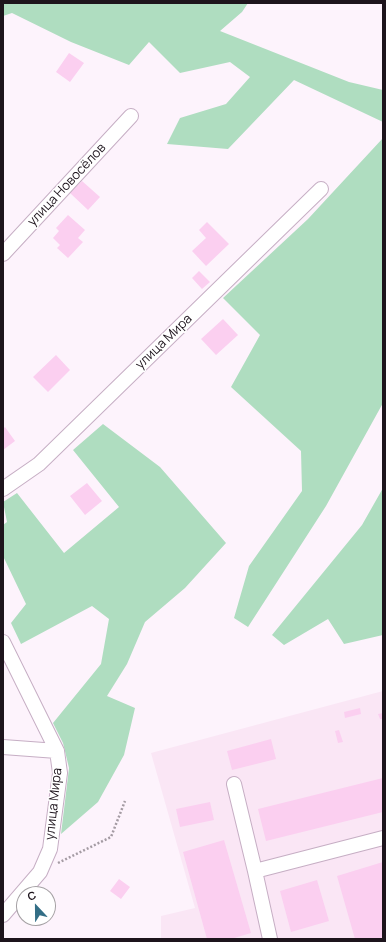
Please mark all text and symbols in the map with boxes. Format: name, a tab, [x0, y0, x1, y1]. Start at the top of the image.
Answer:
street label: улица Новосёлов	[25, 140, 109, 230]
street label: улица Мира	[132, 311, 196, 373]
street label: улица Мира	[42, 767, 66, 841]
north arrow	[16, 886, 56, 926]
text: С	[25, 887, 38, 904]

